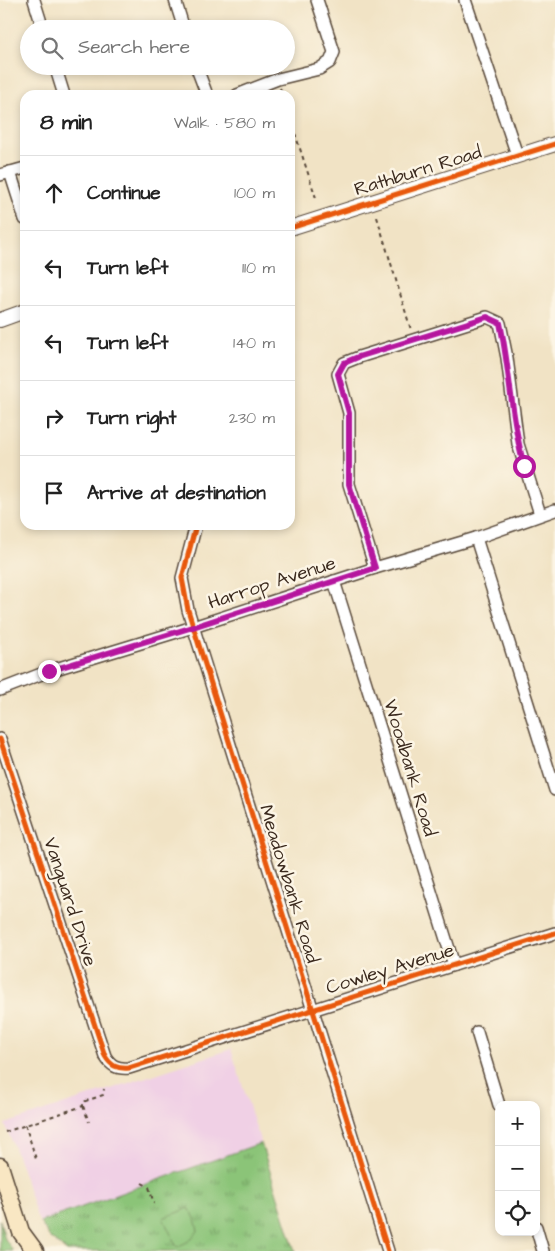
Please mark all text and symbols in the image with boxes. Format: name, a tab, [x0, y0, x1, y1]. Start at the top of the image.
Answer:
search box	[20, 20, 295, 75]
icon: search	[38, 34, 66, 62]
text: Search here	[78, 34, 190, 61]
text: 8 min	[40, 108, 92, 137]
text: Walk · 580 m	[174, 112, 275, 134]
street label: Rathburn Road	[351, 139, 485, 203]
icon: ahead	[40, 179, 68, 207]
text: Continue	[87, 180, 161, 207]
text: 100 m	[234, 182, 275, 204]
icon: left	[40, 254, 68, 282]
text: Turn left	[87, 255, 168, 282]
text: 110 m	[242, 257, 275, 279]
icon: left	[40, 329, 68, 357]
text: Turn left	[87, 330, 168, 357]
text: 140 m	[233, 332, 275, 354]
icon: right	[40, 404, 68, 432]
text: Turn right	[87, 405, 176, 432]
text: 230 m	[229, 407, 275, 429]
route start	[513, 455, 536, 478]
icon: arrive	[40, 479, 68, 507]
text: Arrive at destination	[87, 480, 266, 507]
street label: Harrop Avenue	[205, 550, 339, 616]
route end	[38, 660, 61, 683]
street label: Woodbank Road	[376, 696, 444, 840]
street label: Meadowbank Road	[252, 802, 326, 967]
street label: Vanguard Drive	[36, 834, 104, 970]
street label: Cowley Avenue	[323, 937, 458, 1002]
map controls	[495, 1101, 540, 1236]
button: +	[495, 1101, 540, 1146]
button: −	[495, 1146, 540, 1191]
button: locate	[495, 1191, 540, 1236]

